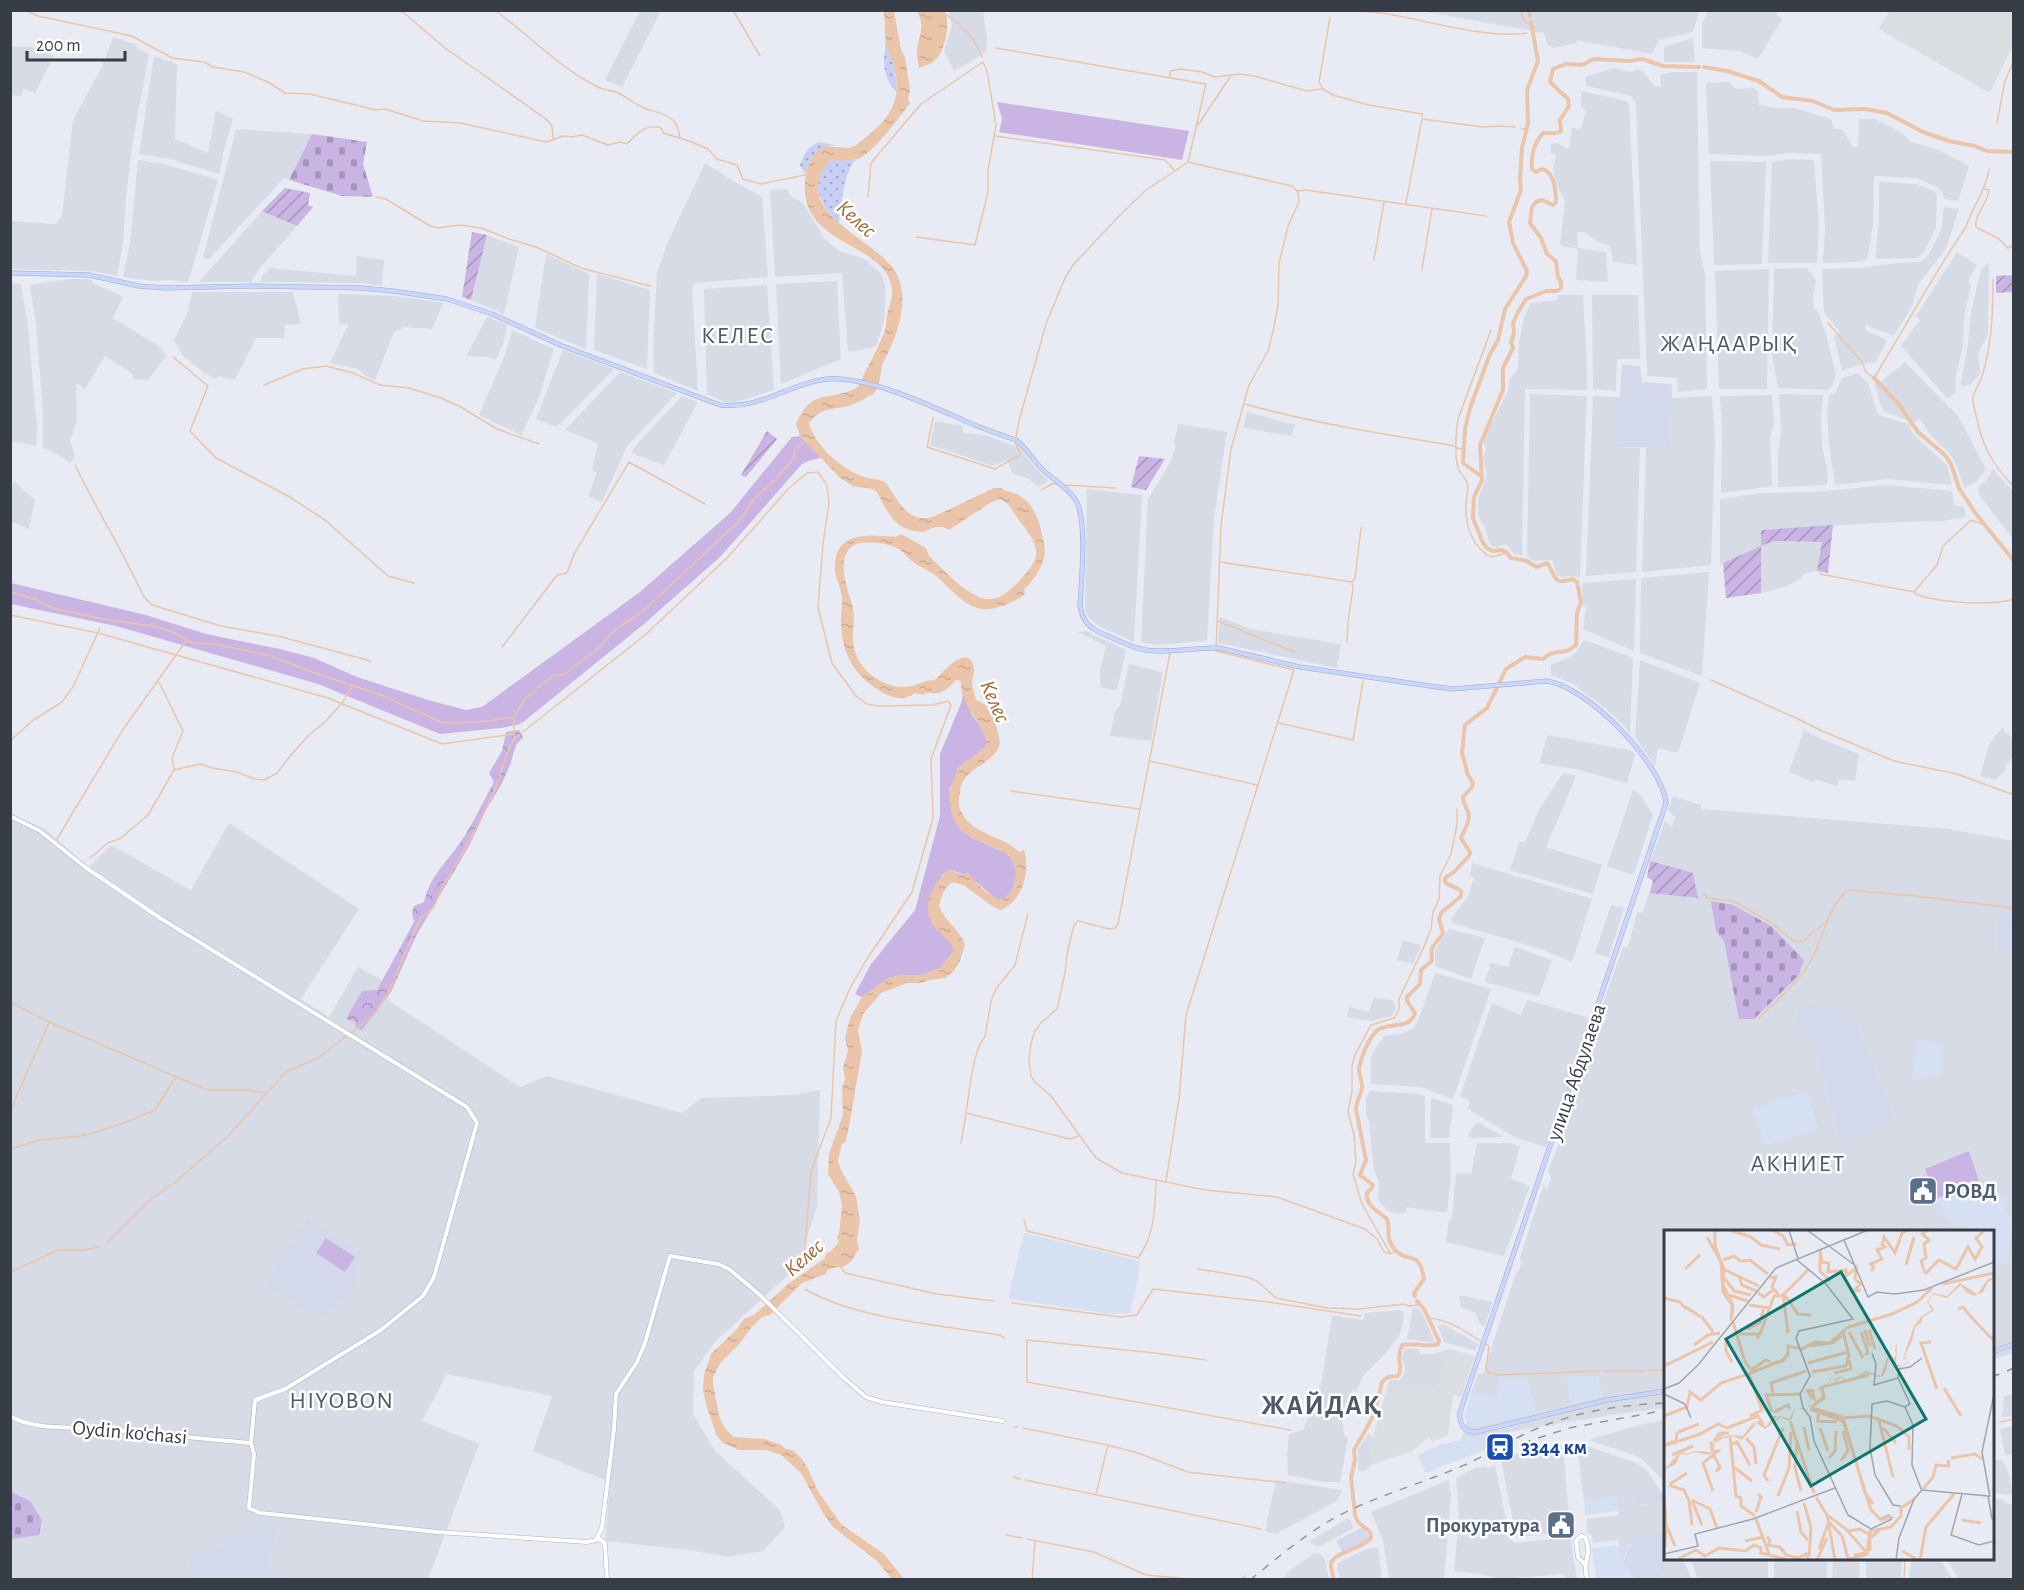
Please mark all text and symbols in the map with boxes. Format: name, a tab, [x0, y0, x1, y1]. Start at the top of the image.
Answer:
scale bar	[27, 24, 124, 62]
text: 200 m	[36, 37, 81, 55]
water label: Келес	[833, 196, 880, 242]
district label: КЕЛЕС	[701, 324, 775, 348]
district label: ЖАҢААРЫҚ	[1660, 332, 1798, 356]
water label: Келес	[976, 677, 1014, 726]
street label: улица Абдулаева	[1543, 1001, 1610, 1144]
district label: АКНИЕТ	[1750, 1152, 1846, 1176]
public building icon: РОВД	[1907, 1175, 1939, 1207]
place label: РОВД	[1944, 1181, 1997, 1202]
inset map	[1664, 1230, 1994, 1560]
water label: Келес	[780, 1235, 828, 1280]
district label: HIYOBON	[290, 1389, 394, 1413]
district label: ЖАЙДАҚ	[1261, 1391, 1383, 1419]
street label: Oydin ko‘chasi	[72, 1417, 188, 1448]
station icon: 3344 км	[1484, 1431, 1516, 1463]
place label: 3344 км	[1521, 1437, 1587, 1458]
public building icon: Прокуратура	[1545, 1509, 1577, 1541]
place label: Прокуратура	[1426, 1515, 1540, 1536]

